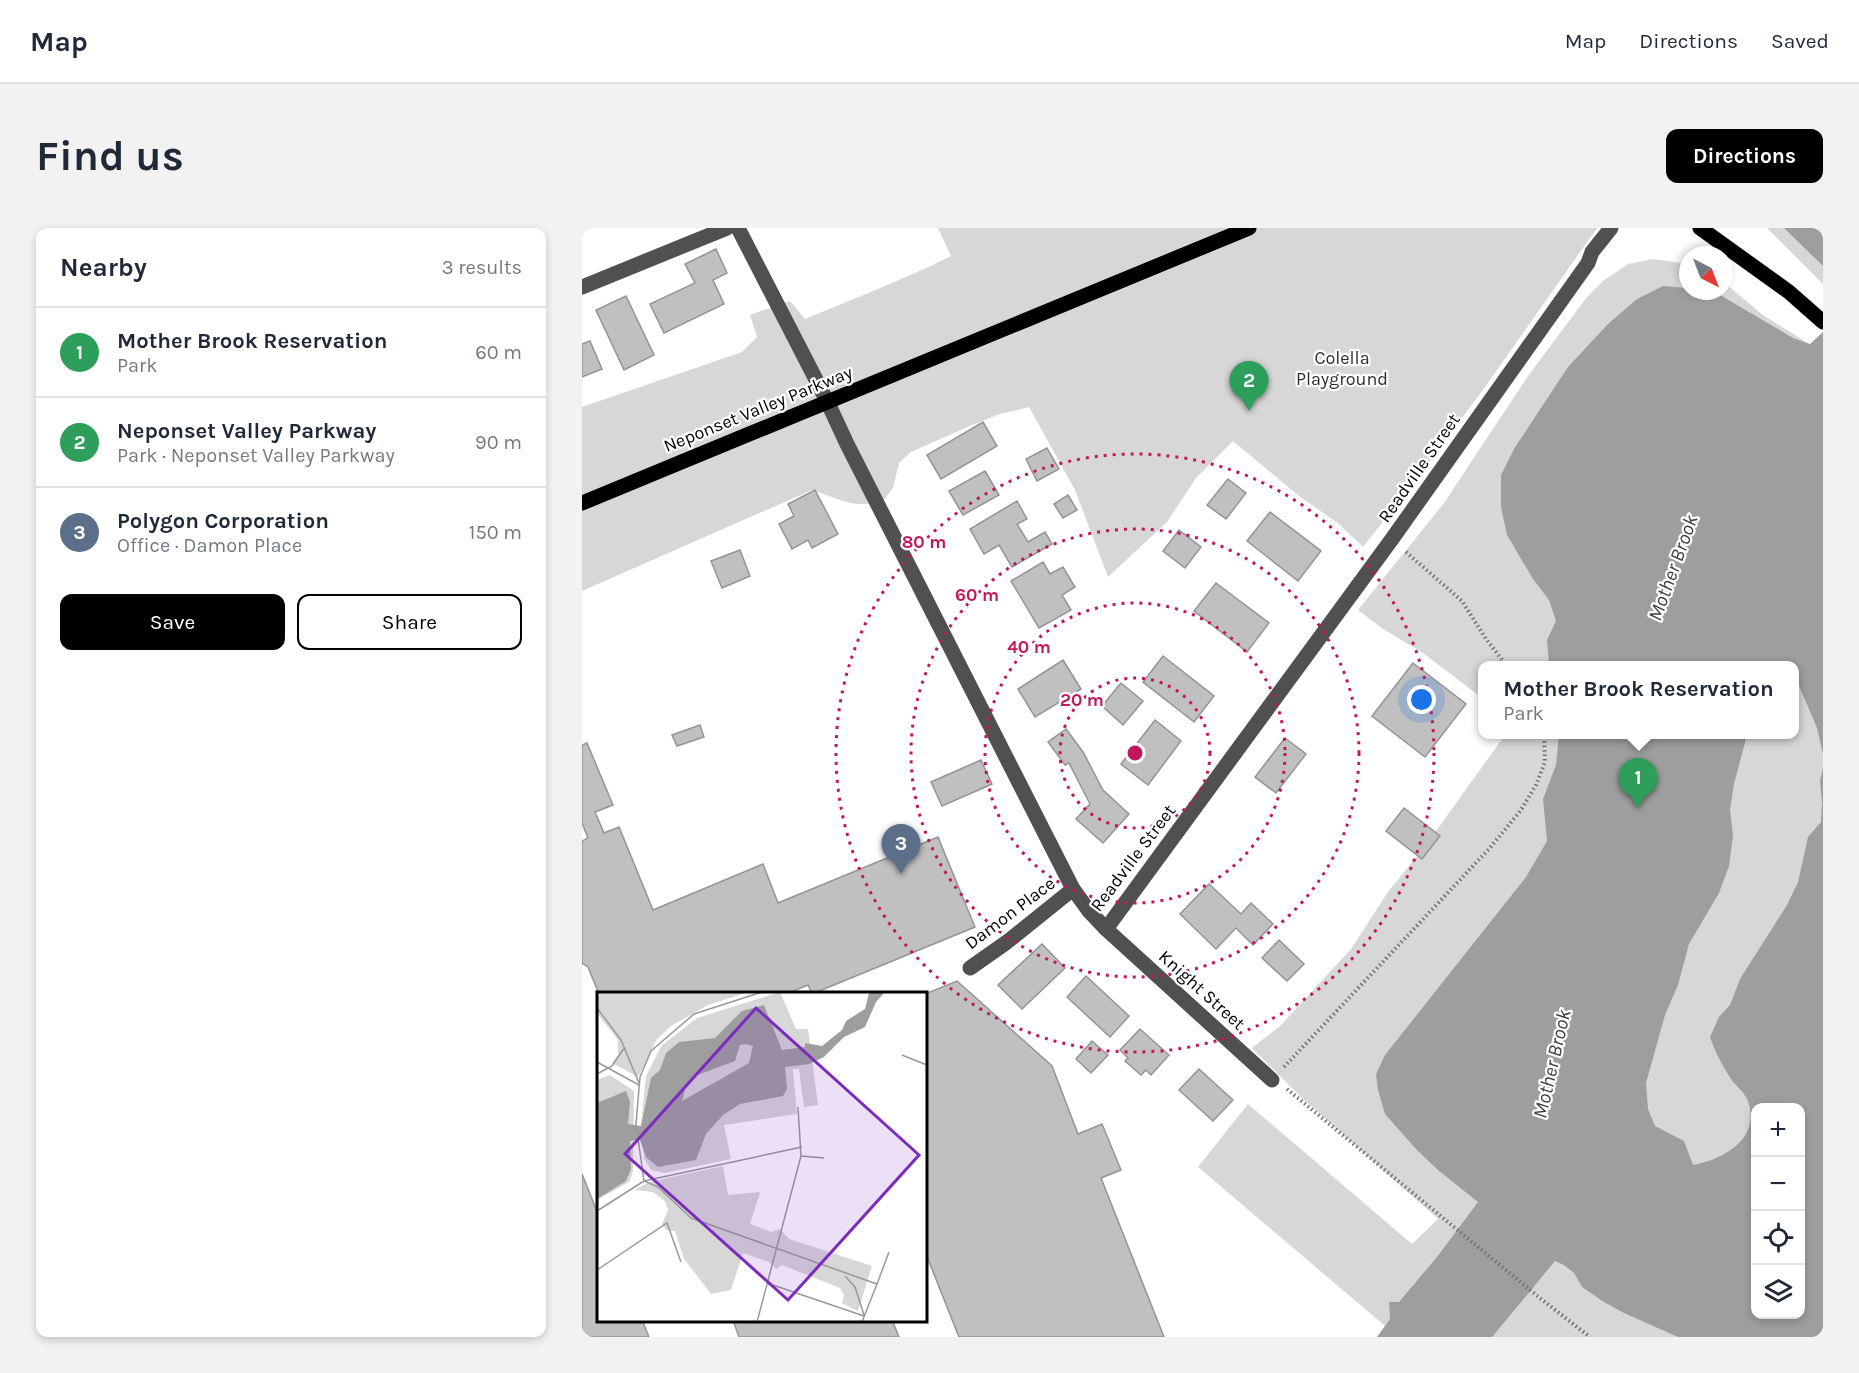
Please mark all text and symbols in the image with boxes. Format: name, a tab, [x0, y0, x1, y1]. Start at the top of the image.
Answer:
text: Map	[30, 25, 88, 58]
text: Map	[1565, 29, 1606, 53]
text: Directions	[1639, 29, 1738, 53]
text: Saved	[1771, 29, 1829, 53]
button: Directions	[1666, 129, 1823, 183]
text: Find us	[36, 131, 184, 181]
north arrow	[1679, 246, 1733, 300]
text: Nearby	[60, 252, 147, 283]
text: 3 results	[442, 256, 522, 279]
text: Mother Brook Reservation	[117, 328, 387, 354]
text: 1	[76, 341, 83, 364]
text: 60 m	[475, 341, 522, 364]
park label: Colella Playground	[1296, 347, 1388, 390]
text: Park	[117, 354, 158, 377]
street label: Neponset Valley Parkway	[660, 361, 856, 457]
pin: 2	[1230, 362, 1268, 411]
street label: Readville Street	[1373, 409, 1465, 527]
text: Neponset Valley Parkway	[117, 418, 376, 444]
text: 2	[73, 431, 86, 454]
text: 90 m	[475, 431, 522, 454]
text: Park · Neponset Valley Parkway	[117, 444, 395, 467]
text: Polygon Corporation	[117, 508, 329, 534]
water label: Mother Brook	[1643, 511, 1703, 624]
text: 3	[73, 521, 86, 544]
text: 150 m	[469, 521, 522, 544]
text: 80 m	[902, 531, 946, 553]
text: Office · Damon Place	[117, 534, 302, 557]
text: 60 m	[955, 584, 999, 606]
button: Save	[60, 594, 285, 650]
button: Share	[297, 594, 522, 650]
text: 40 m	[1007, 636, 1051, 658]
popup	[1478, 661, 1799, 739]
text: Mother Brook Reservation	[1503, 676, 1774, 702]
your location	[1407, 685, 1436, 714]
text: 20 m	[1060, 689, 1104, 711]
text: Park	[1503, 702, 1544, 725]
centre of rings	[1125, 743, 1145, 763]
pin: 1	[1618, 758, 1658, 808]
street label: Readville Street	[1086, 800, 1181, 916]
pin: 3	[882, 824, 920, 874]
street label: Damon Place	[961, 872, 1059, 954]
street label: Knight Street	[1154, 945, 1250, 1035]
inset map	[597, 992, 927, 1322]
water label: Mother Brook	[1528, 1007, 1576, 1121]
map controls	[1751, 1103, 1805, 1319]
button: +	[1751, 1103, 1805, 1157]
button: −	[1751, 1157, 1805, 1211]
button: locate	[1751, 1211, 1805, 1265]
button: layers	[1751, 1265, 1805, 1319]

